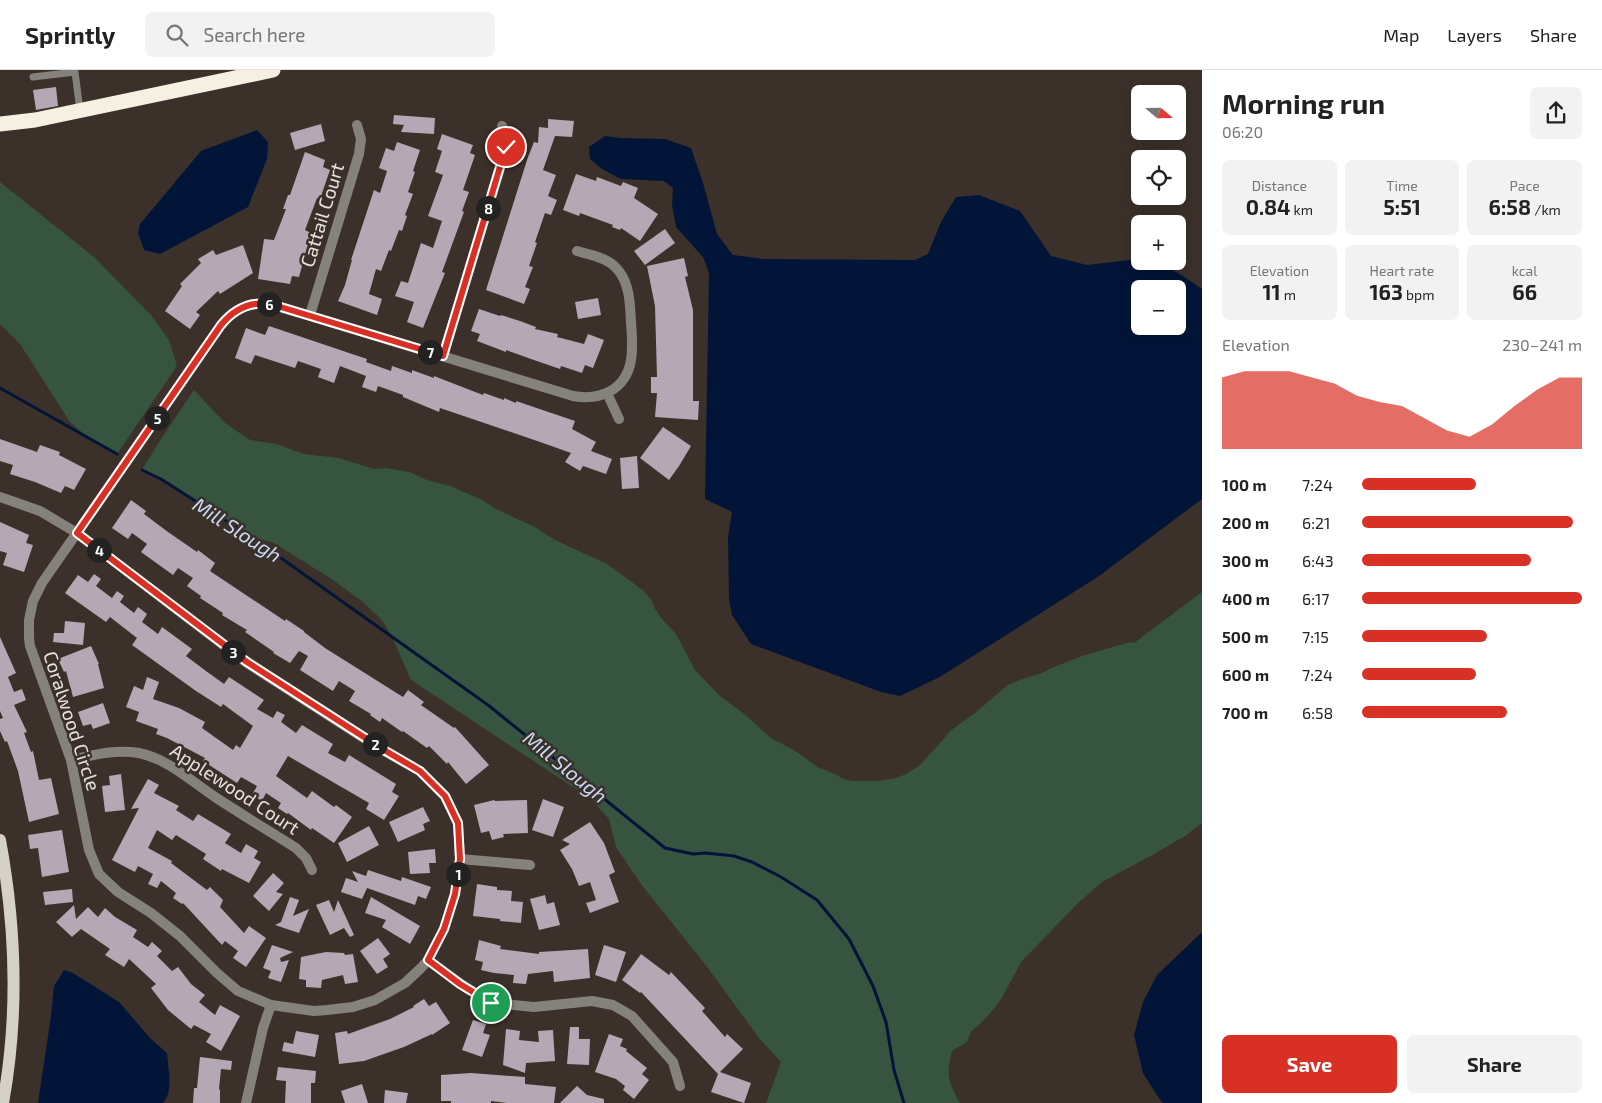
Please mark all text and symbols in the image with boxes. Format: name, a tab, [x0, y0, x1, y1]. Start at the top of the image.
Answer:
search box	[145, 12, 495, 57]
text: Sprintly	[25, 20, 115, 49]
icon: search	[163, 21, 191, 49]
text: Search here	[203, 23, 306, 46]
text: Map	[1383, 24, 1419, 46]
text: Layers	[1447, 24, 1502, 46]
text: Share	[1530, 24, 1577, 46]
north arrow	[1131, 85, 1186, 140]
map controls	[1131, 85, 1186, 335]
text: Morning run	[1222, 86, 1385, 120]
button: share	[1530, 87, 1582, 139]
text: 06:20	[1222, 122, 1263, 141]
pin	[485, 126, 527, 168]
icon: check	[492, 133, 520, 161]
button: locate	[1131, 150, 1186, 205]
street label: Cattail Court	[295, 160, 348, 270]
text: Distance	[1252, 177, 1307, 194]
text: Time	[1386, 177, 1418, 194]
text: Pace	[1510, 177, 1540, 194]
text: 0.84	[1246, 194, 1290, 219]
text: 5:51	[1383, 194, 1421, 219]
text: 6:58	[1489, 194, 1531, 219]
pin: 8	[476, 196, 500, 220]
text: 8	[484, 200, 493, 217]
text: km	[1290, 201, 1313, 218]
text: /km	[1531, 201, 1561, 218]
button: +	[1131, 215, 1186, 270]
text: Elevation	[1250, 262, 1309, 279]
text: Heart rate	[1370, 262, 1434, 279]
text: kcal	[1512, 262, 1537, 279]
text: 11	[1263, 279, 1281, 304]
text: 163	[1370, 279, 1403, 304]
text: 66	[1512, 279, 1537, 304]
button: −	[1131, 280, 1186, 335]
text: m	[1281, 286, 1296, 303]
text: bpm	[1403, 286, 1434, 303]
pin: 6	[256, 292, 282, 316]
text: 6	[265, 296, 274, 313]
text: Elevation	[1222, 335, 1290, 354]
text: 230–241 m	[1502, 335, 1582, 354]
pin: 7	[418, 340, 442, 364]
text: 7	[427, 344, 434, 361]
pin: 5	[144, 406, 170, 430]
text: 5	[154, 410, 161, 427]
text: 100 m	[1222, 475, 1267, 494]
text: 7:24	[1302, 475, 1333, 494]
water label: Mill Slough	[189, 492, 286, 567]
text: 200 m	[1222, 513, 1269, 532]
text: 6:21	[1302, 513, 1330, 532]
pin: 4	[86, 538, 112, 562]
text: 4	[95, 542, 104, 559]
text: 300 m	[1222, 551, 1269, 570]
text: 6:43	[1302, 551, 1334, 570]
text: 400 m	[1222, 589, 1270, 608]
text: 6:17	[1302, 589, 1330, 608]
text: 500 m	[1222, 627, 1269, 646]
text: 7:15	[1302, 627, 1329, 646]
pin: 3	[220, 640, 246, 664]
text: 3	[230, 644, 237, 661]
street label: Coralwood Circle	[39, 648, 106, 794]
text: 600 m	[1222, 665, 1269, 684]
text: 7:24	[1302, 665, 1333, 684]
text: 700 m	[1222, 703, 1268, 722]
text: 6:58	[1302, 703, 1333, 722]
water label: Mill Slough	[519, 725, 612, 807]
pin: 2	[362, 732, 388, 756]
text: 2	[371, 736, 380, 753]
street label: Applewood Court	[166, 738, 304, 839]
pin: 1	[446, 862, 470, 886]
text: 1	[455, 866, 462, 883]
pin	[470, 982, 512, 1024]
icon: arrive	[477, 989, 505, 1017]
button: Save	[1222, 1035, 1397, 1093]
button: Share	[1407, 1035, 1582, 1093]

